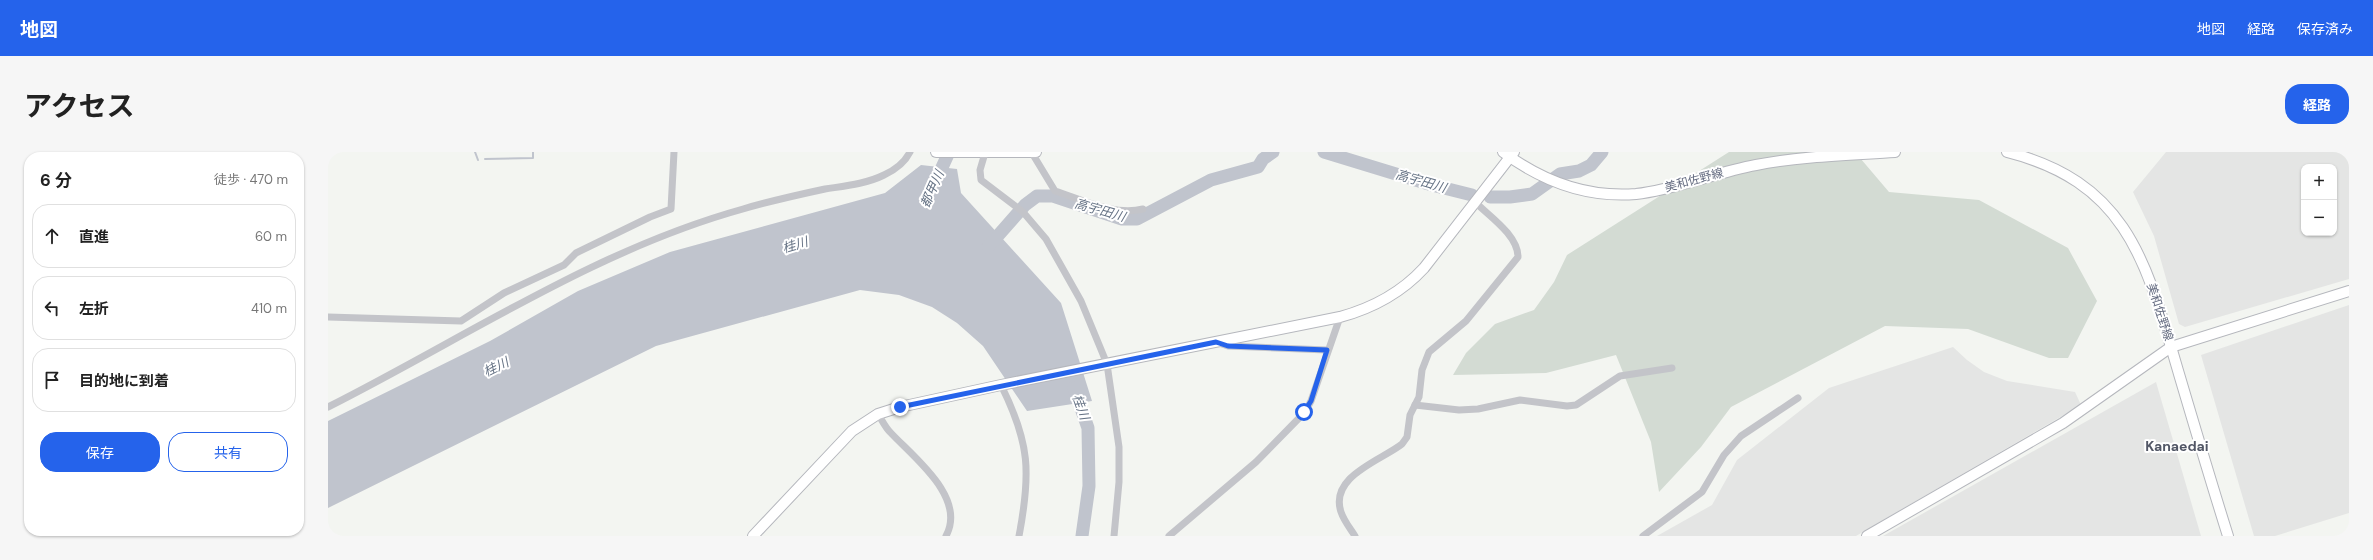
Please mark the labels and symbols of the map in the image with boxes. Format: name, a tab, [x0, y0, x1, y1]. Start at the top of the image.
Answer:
street label: 美和佐野線	[1663, 165, 1725, 195]
water label: 都甲川	[916, 166, 949, 210]
water label: 高宇田川	[1394, 166, 1450, 197]
water label: 高宇田川	[1073, 195, 1129, 226]
water label: 桂川	[780, 232, 812, 257]
street label: 美和佐野線	[2143, 281, 2177, 343]
water label: 桂川	[481, 353, 513, 380]
water label: 桂川	[1069, 392, 1094, 424]
route end	[891, 398, 909, 416]
route start	[1295, 403, 1313, 421]
district label: Kanaedai	[2145, 437, 2209, 455]

